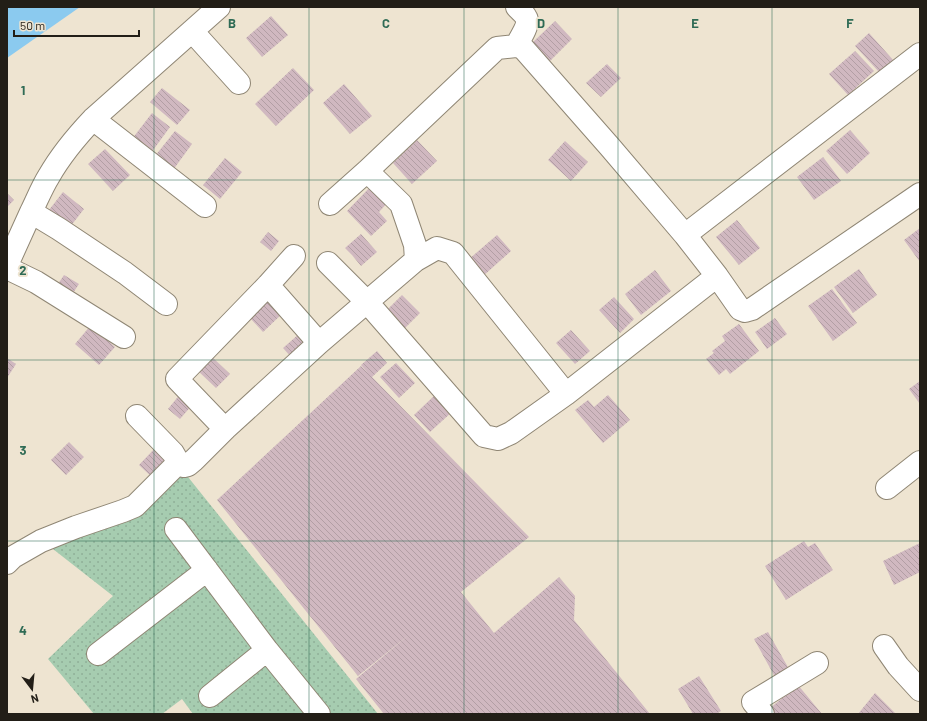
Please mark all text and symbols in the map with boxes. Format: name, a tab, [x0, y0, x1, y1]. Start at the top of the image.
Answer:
scale bar	[14, 12, 139, 38]
text: B	[228, 15, 236, 31]
text: C	[382, 15, 390, 31]
text: D	[537, 15, 545, 31]
text: E	[691, 15, 699, 31]
text: F	[846, 15, 854, 31]
text: 50 m	[20, 18, 45, 32]
text: 1	[21, 82, 25, 98]
text: 2	[19, 262, 27, 278]
text: 3	[19, 442, 27, 458]
text: 4	[19, 622, 27, 638]
north arrow	[12, 669, 52, 709]
text: N	[30, 692, 40, 706]

